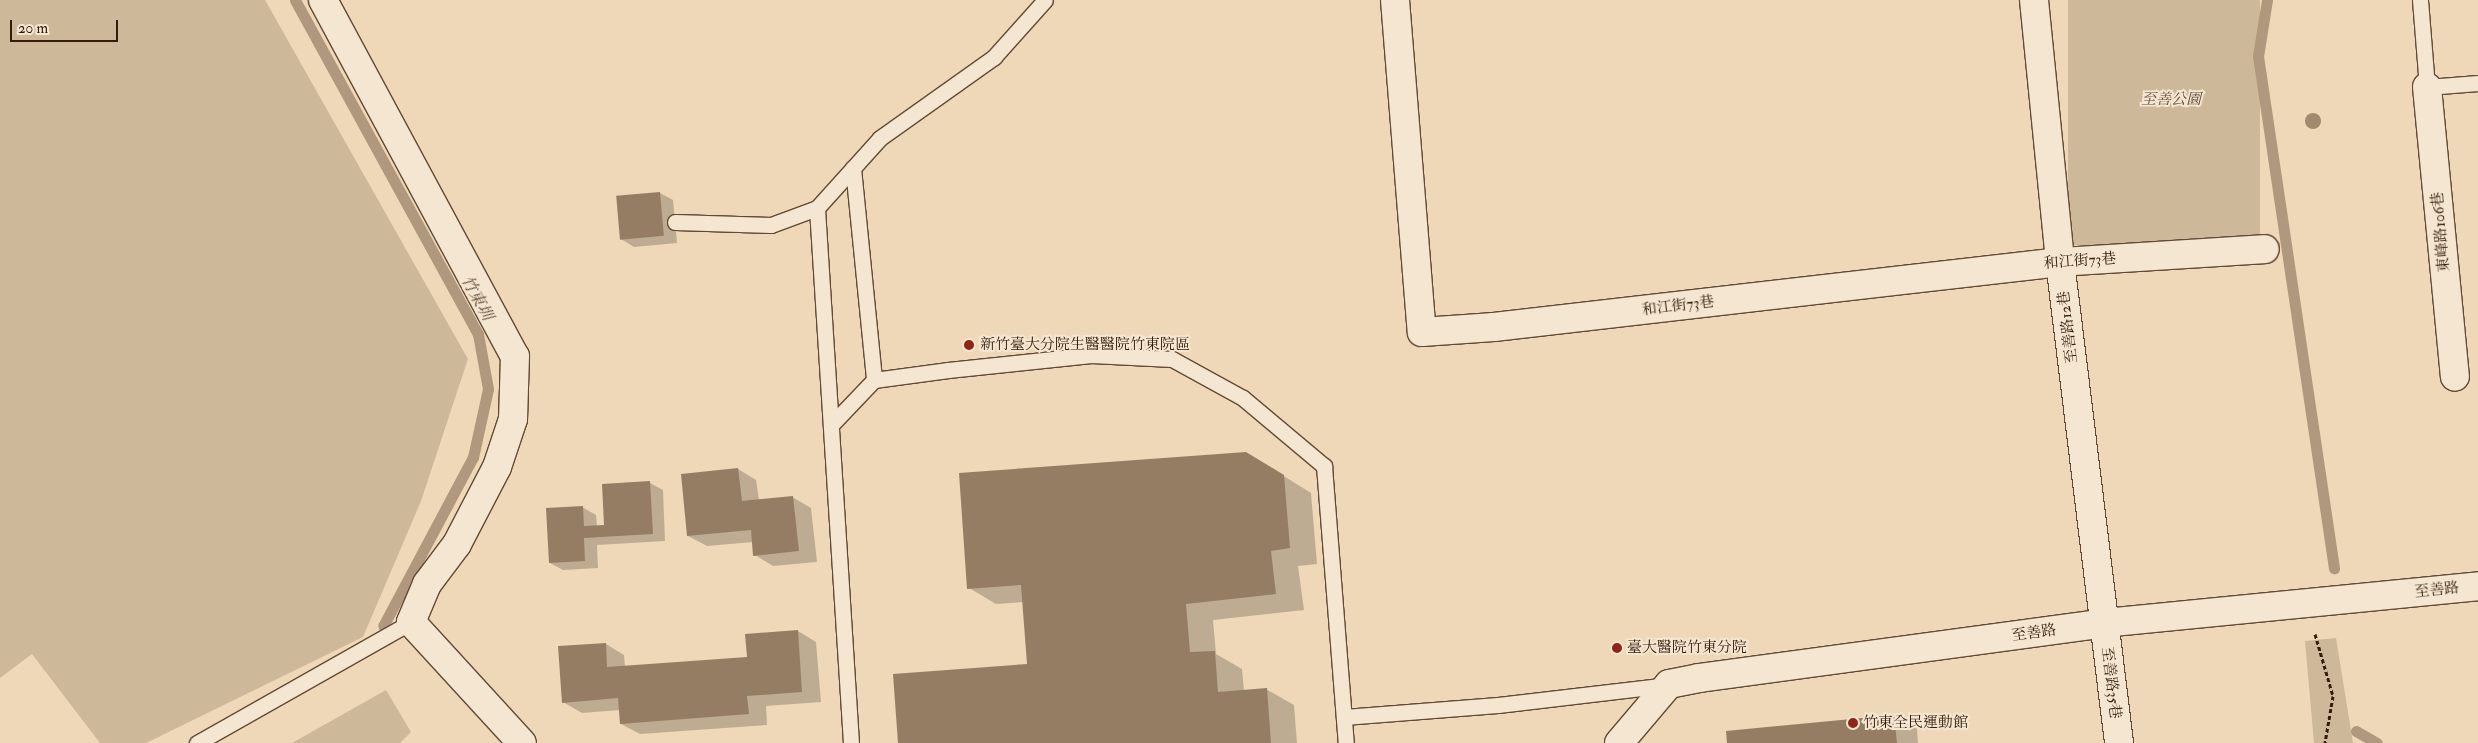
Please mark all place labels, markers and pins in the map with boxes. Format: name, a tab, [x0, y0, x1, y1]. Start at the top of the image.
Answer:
place label: 新竹臺大分院生醫醫院竹東院區	[980, 336, 1190, 354]
marker: 新竹臺大分院生醫醫院竹東院區	[962, 338, 976, 352]
place label: 臺大醫院竹東分院	[1627, 639, 1747, 657]
marker: 臺大醫院竹東分院	[1611, 642, 1623, 654]
place label: 竹東全民運動館	[1863, 714, 1968, 732]
marker: 竹東全民運動館	[1847, 717, 1859, 729]

